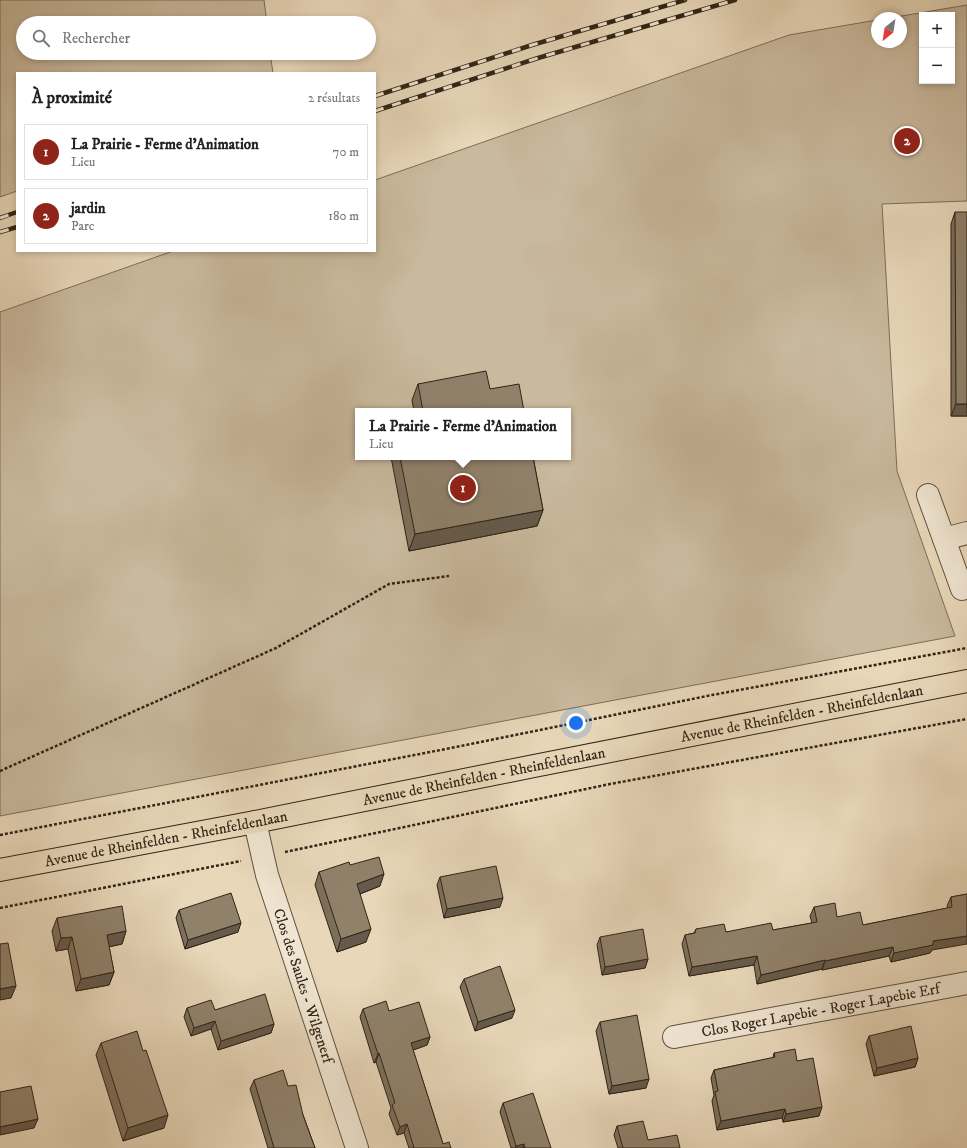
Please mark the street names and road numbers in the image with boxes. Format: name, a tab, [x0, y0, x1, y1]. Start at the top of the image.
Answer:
street label: Avenue de Rheinfelden - Rheinfeldenlaan	[679, 681, 925, 747]
street label: Avenue de Rheinfelden - Rheinfeldenlaan	[361, 743, 607, 810]
street label: Avenue de Rheinfelden - Rheinfeldenlaan	[43, 807, 289, 871]
street label: Clos des Saules - Wilgenerf	[269, 906, 338, 1068]
street label: Clos Roger Lapebie - Roger Lapebie Erf	[700, 979, 944, 1042]

